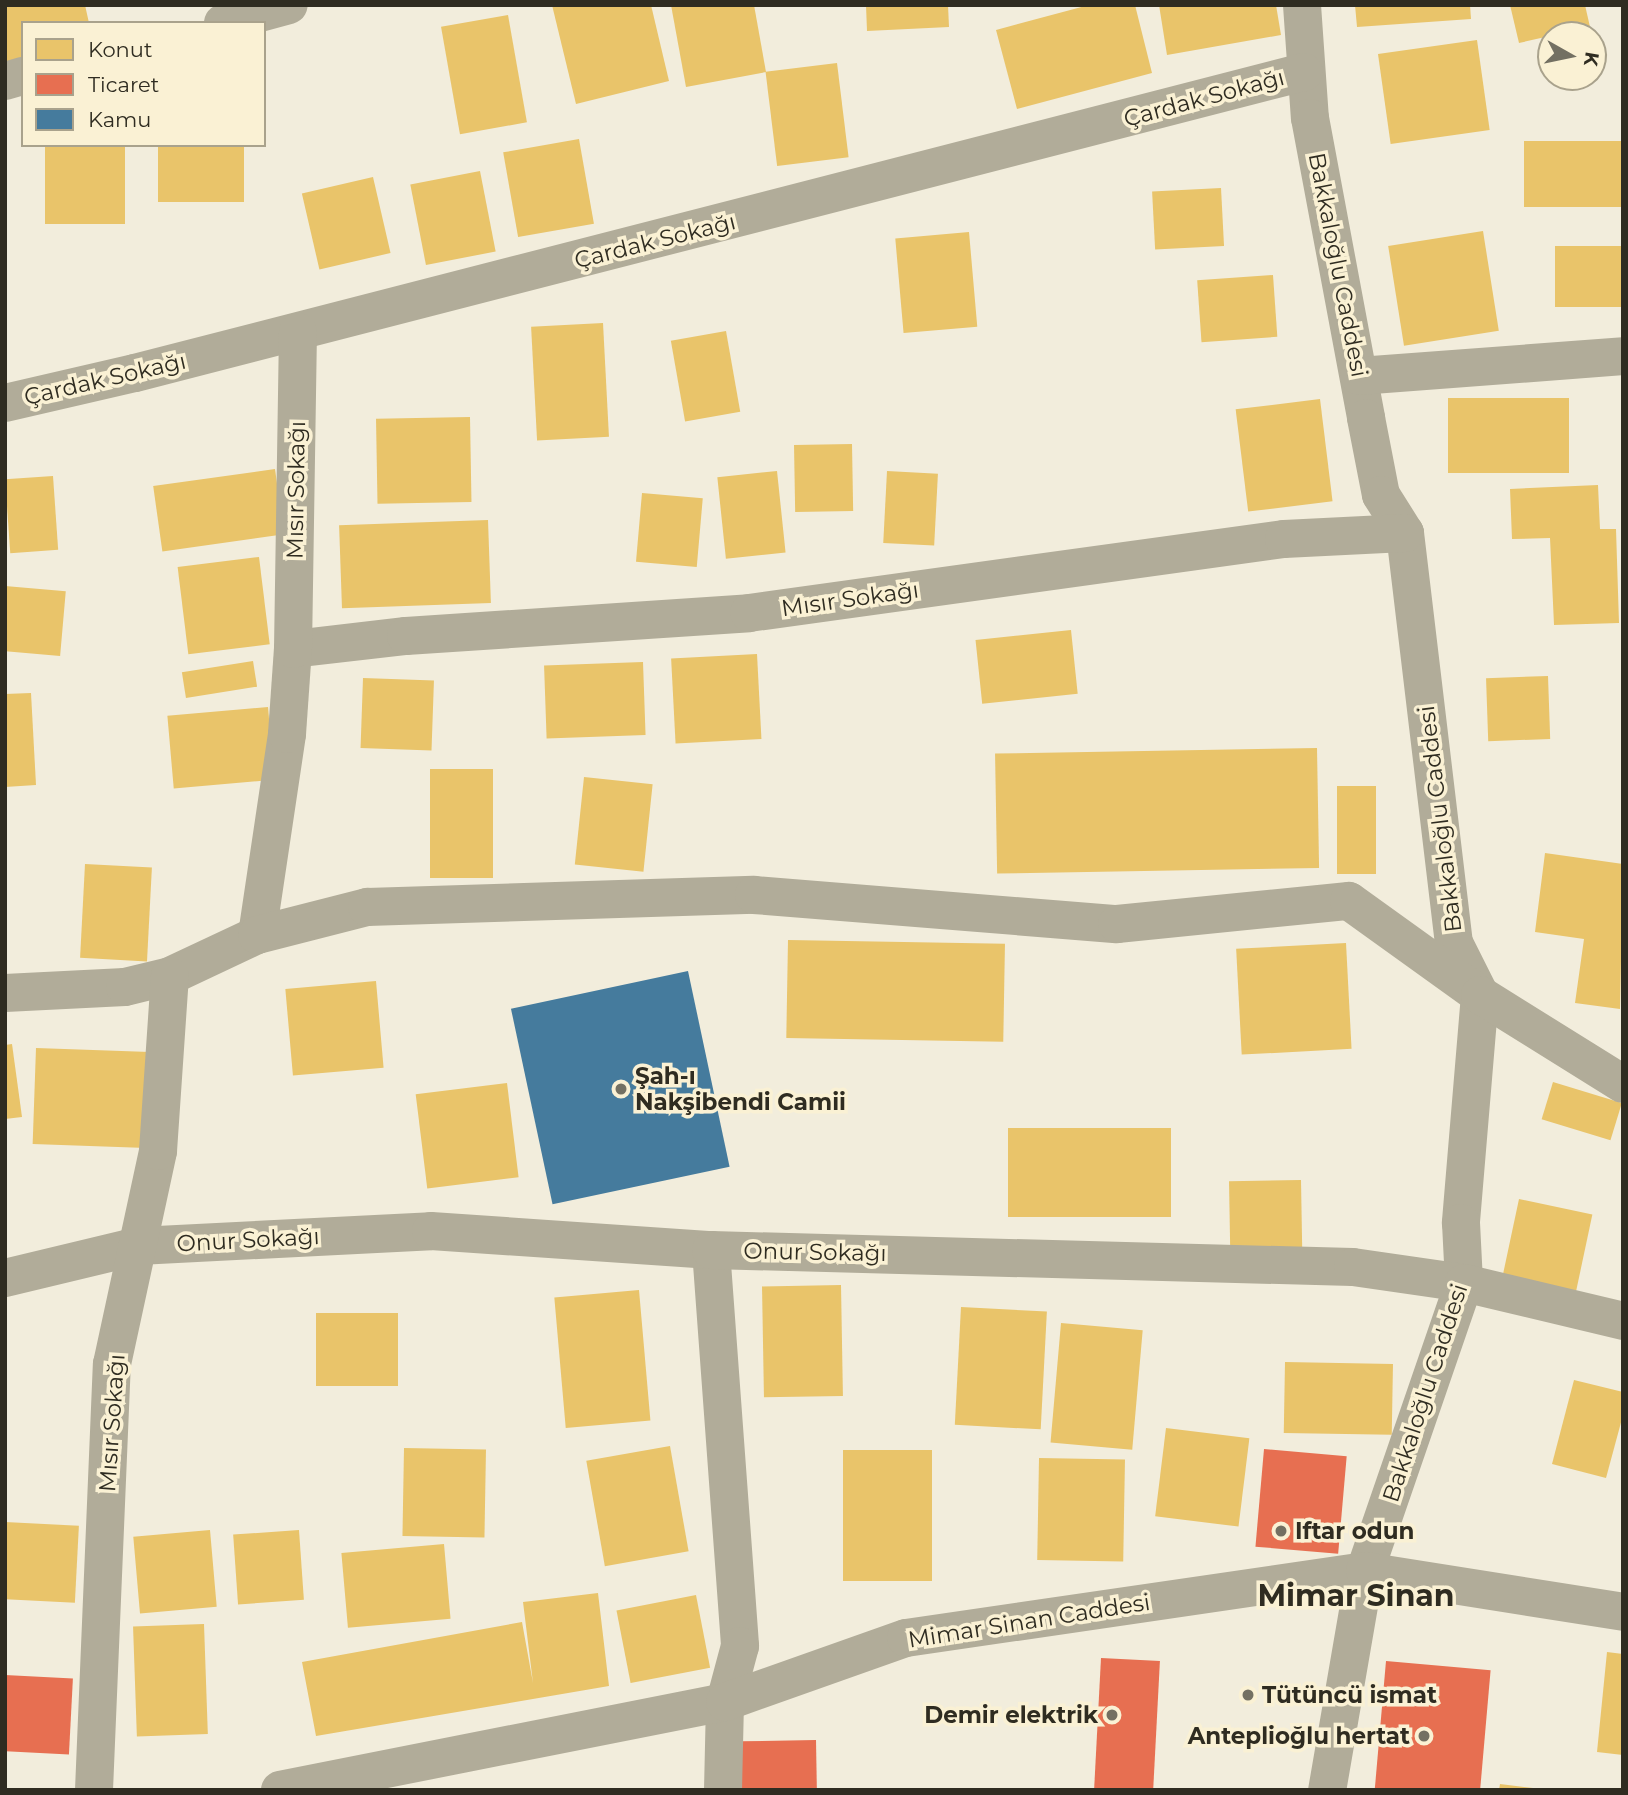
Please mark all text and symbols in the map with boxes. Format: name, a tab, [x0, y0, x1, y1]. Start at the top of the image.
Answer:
legend	[21, 21, 266, 147]
north arrow	[1537, 21, 1607, 91]
text: Konut	[88, 37, 152, 62]
text: K	[1579, 50, 1604, 68]
street label: Çardak Sokağı	[1121, 63, 1287, 133]
text: Ticaret	[88, 72, 159, 97]
text: Kamu	[88, 107, 151, 132]
street label: Bakkaloğlu Caddesi	[1303, 150, 1373, 380]
street label: Çardak Sokağı	[572, 208, 738, 274]
street label: Çardak Sokağı	[21, 347, 189, 411]
street label: Mısır Sokağı	[281, 421, 311, 559]
street label: Mısır Sokağı	[780, 576, 920, 622]
street label: Bakkaloğlu Caddesi	[1412, 704, 1468, 934]
place label: Şah-ı Nakşibendi Camii	[635, 1062, 846, 1116]
marker: Şah-ı Nakşibendi Camii	[613, 1081, 629, 1097]
street label: Onur Sokağı	[176, 1222, 320, 1258]
street label: Onur Sokağı	[743, 1237, 887, 1267]
street label: Bakkaloğlu Caddesi	[1377, 1280, 1473, 1506]
street label: Mısır Sokağı	[93, 1353, 131, 1493]
place label: Iftar odun	[1295, 1517, 1414, 1545]
marker: Iftar odun	[1273, 1523, 1289, 1539]
district label: Mimar Sinan	[1257, 1578, 1455, 1614]
street label: Mimar Sinan Caddesi	[906, 1588, 1152, 1654]
place label: Tütüncü ismat	[1262, 1681, 1437, 1709]
marker: Tütüncü ismat	[1240, 1687, 1256, 1703]
place label: Demir elektrik	[924, 1701, 1098, 1729]
marker: Demir elektrik	[1104, 1707, 1120, 1723]
place label: Anteplioğlu hertat	[1188, 1722, 1410, 1750]
marker: Anteplioğlu hertat	[1416, 1728, 1432, 1744]

